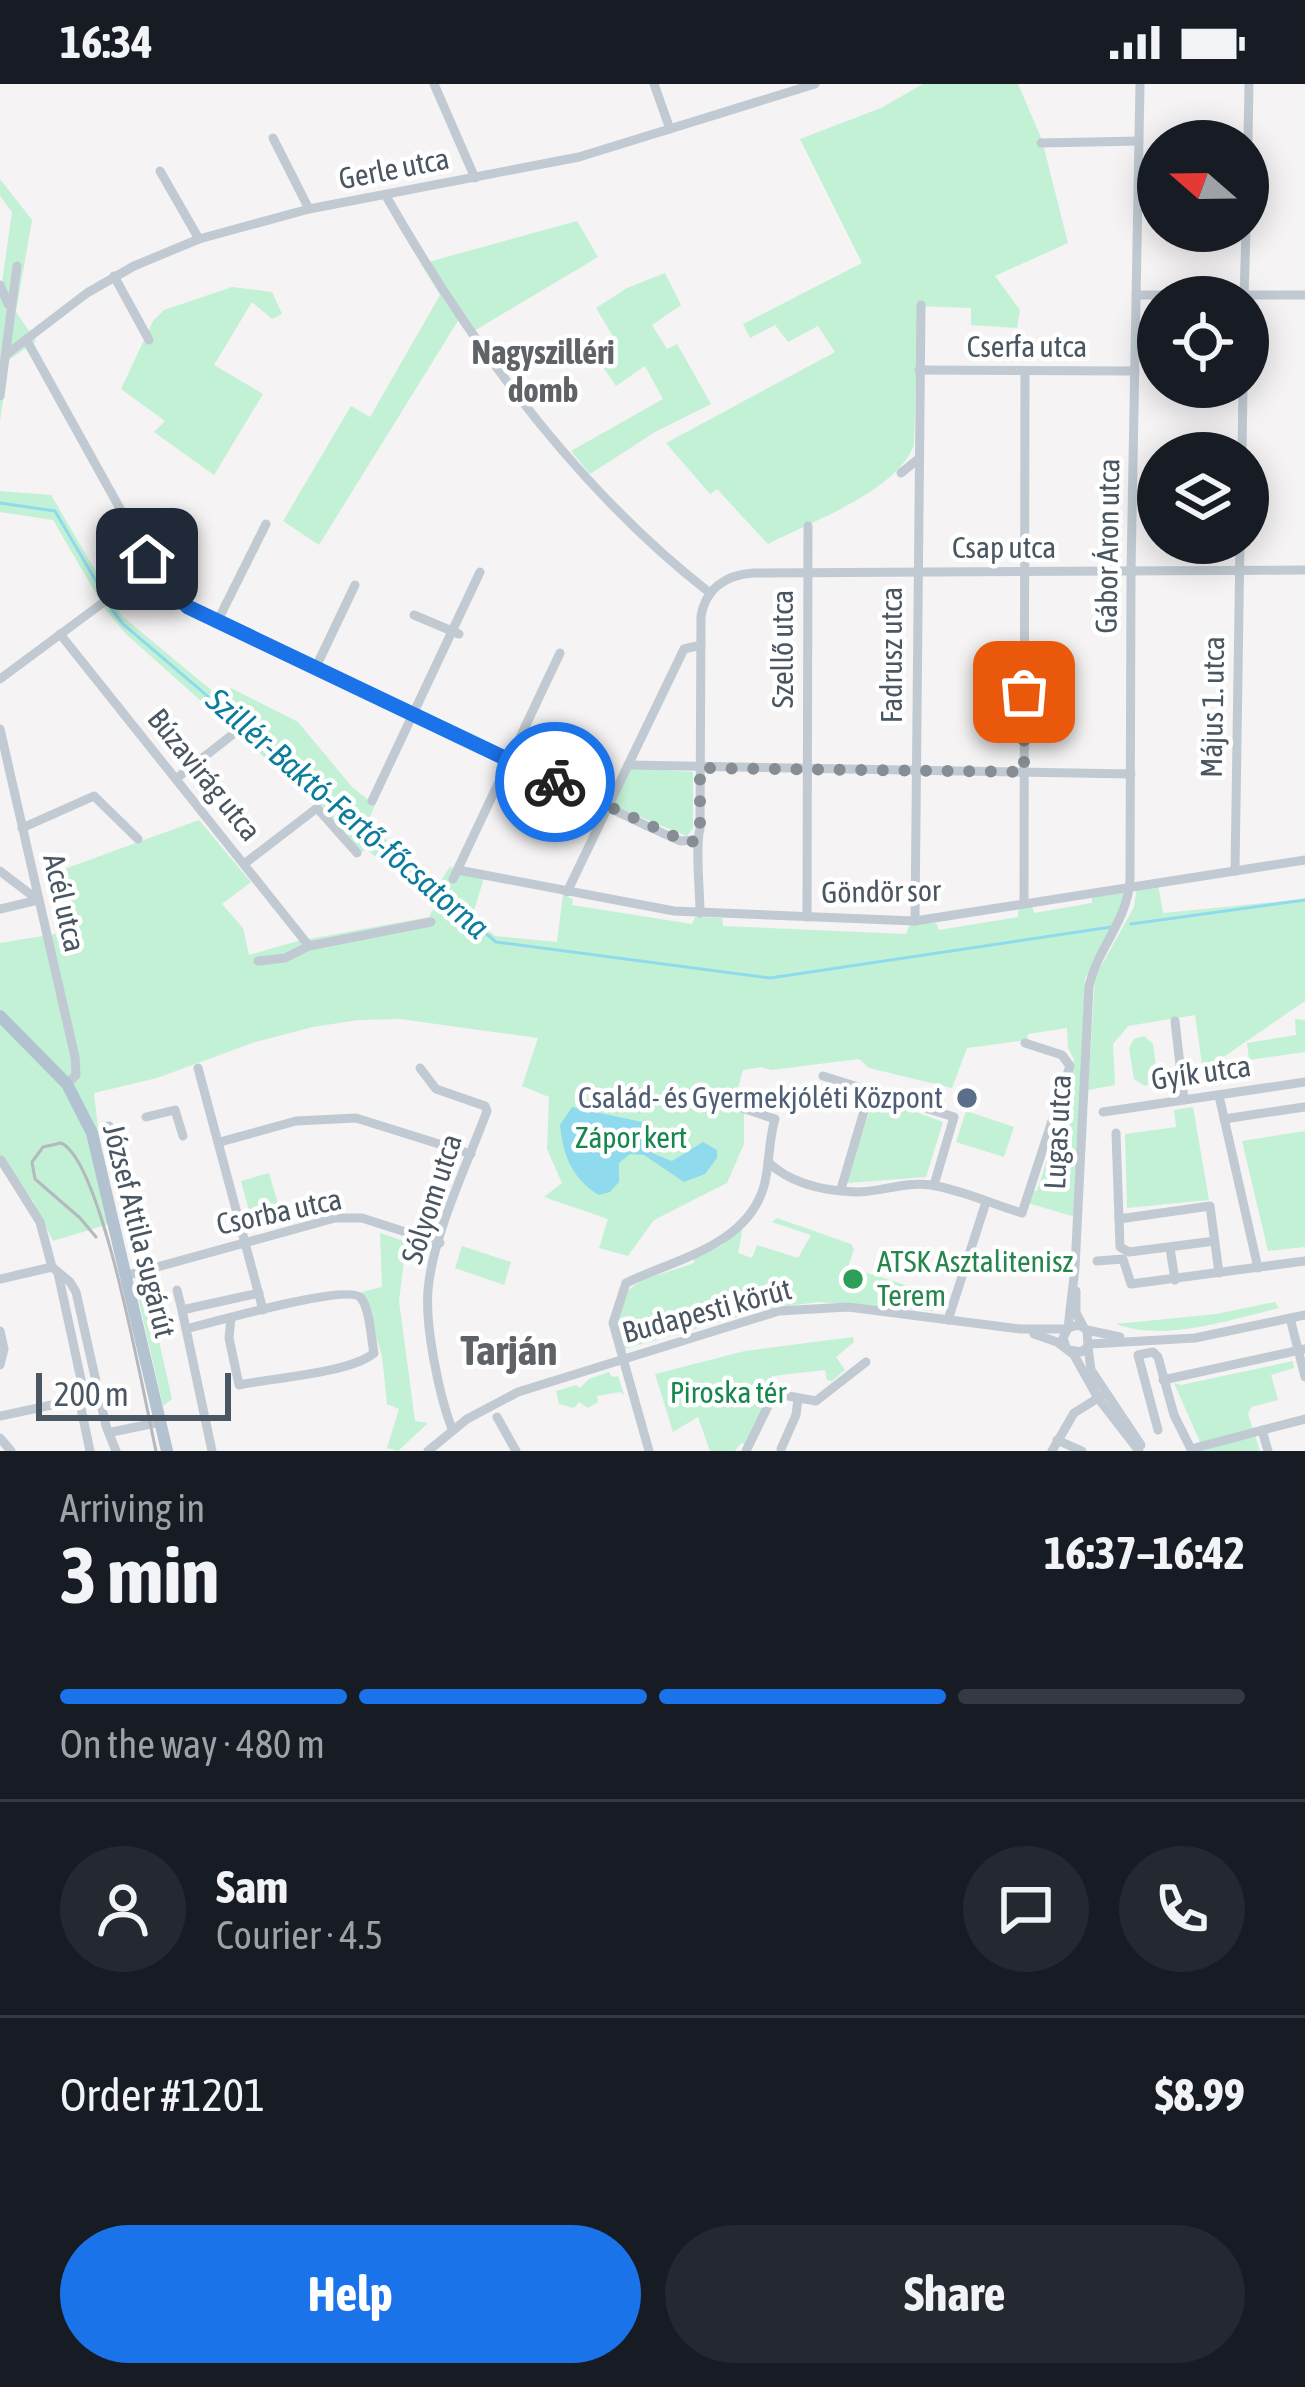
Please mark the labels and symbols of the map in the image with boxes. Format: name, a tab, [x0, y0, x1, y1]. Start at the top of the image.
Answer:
north arrow	[1137, 120, 1269, 252]
street label: Gerle utca	[336, 141, 452, 195]
street label: Cserfa utca	[967, 329, 1087, 363]
district label: Nagyszilléri domb	[471, 333, 615, 409]
street label: Gábor Áron utca	[1088, 458, 1126, 634]
pin	[96, 508, 198, 610]
street label: Csap utca	[952, 530, 1056, 564]
street label: Fadrusz utca	[874, 587, 908, 723]
street label: Szellő utca	[765, 590, 799, 708]
street label: Május 1. utca	[1194, 636, 1230, 778]
pin	[973, 641, 1075, 743]
water label: Szillér-Baktó-Fertő-főcsatorna	[198, 679, 497, 946]
street label: Búzavirág utca	[141, 702, 268, 847]
courier	[495, 722, 615, 842]
street label: Acél utca	[37, 851, 93, 955]
street label: Göndör sor	[821, 873, 942, 909]
street label: Gyík utca	[1149, 1048, 1253, 1096]
street label: Lugas utca	[1037, 1074, 1077, 1190]
place label: Család- és Gyermekjóléti Központ	[578, 1080, 943, 1114]
marker: Család- és Gyermekjóléti Központ	[954, 1085, 980, 1111]
street label: József Attila sugárút	[97, 1120, 183, 1341]
park label: Zápor kert	[575, 1120, 687, 1154]
street label: Sólyom utca	[394, 1130, 468, 1268]
street label: Csorba utca	[213, 1181, 345, 1241]
place label: ATSK Asztalitenisz Terem	[877, 1244, 1074, 1312]
marker: ATSK Asztalitenisz Terem	[840, 1266, 866, 1292]
street label: Budapesti körút	[618, 1271, 795, 1349]
district label: Tarján	[461, 1326, 557, 1374]
scale bar	[36, 1367, 231, 1420]
park label: Piroska tér	[670, 1375, 787, 1409]

